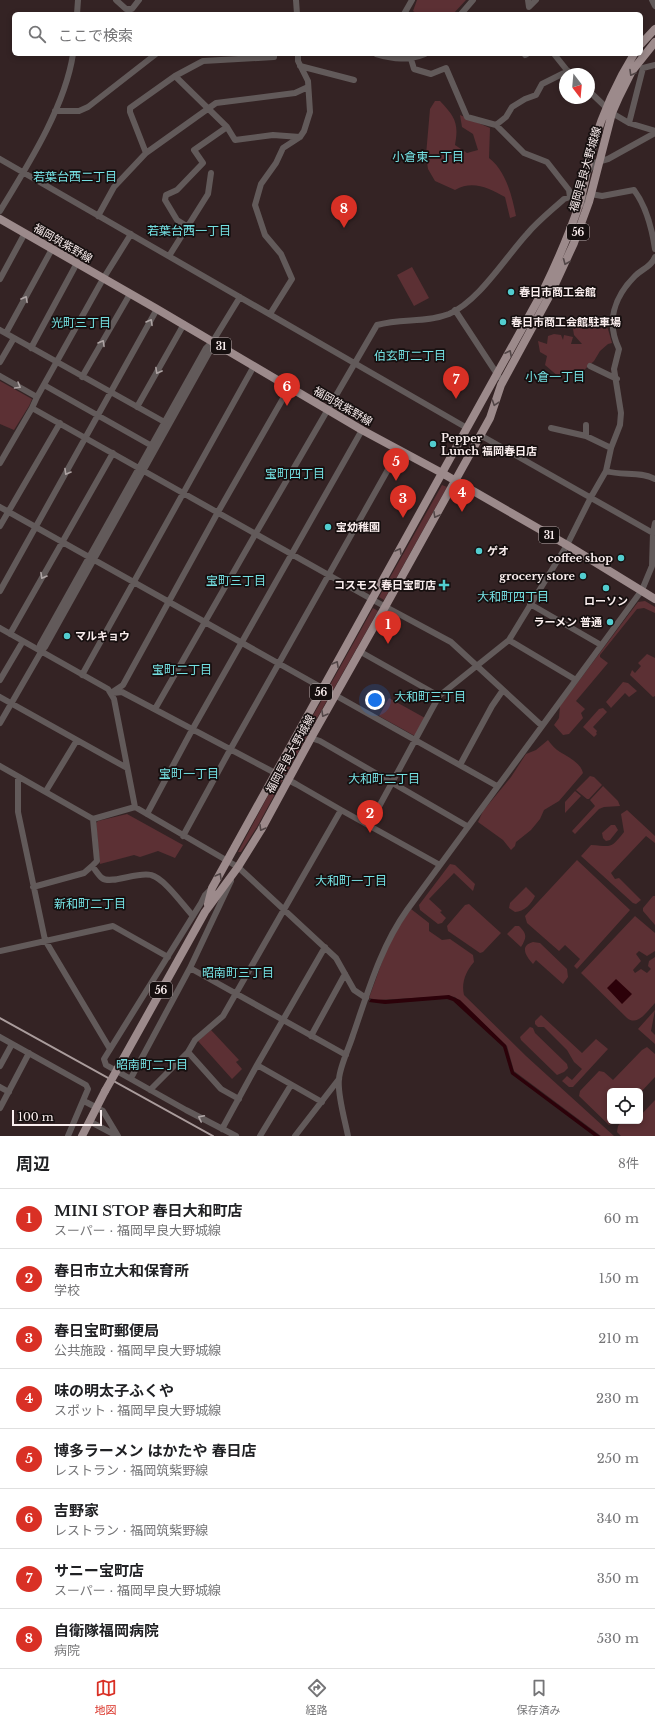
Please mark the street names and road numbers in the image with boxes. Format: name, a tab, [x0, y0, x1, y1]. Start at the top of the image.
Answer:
street label: 福岡早良大野城線	[566, 125, 604, 213]
street label: 福岡筑紫野線	[31, 220, 95, 266]
road number: 56	[567, 224, 589, 240]
road number: 31	[211, 338, 231, 354]
street label: 福岡筑紫野線	[311, 383, 375, 429]
road number: 31	[539, 527, 559, 543]
road number: 56	[310, 684, 332, 700]
street label: 福岡早良大野城線	[263, 712, 317, 796]
road number: 56	[150, 982, 172, 998]

